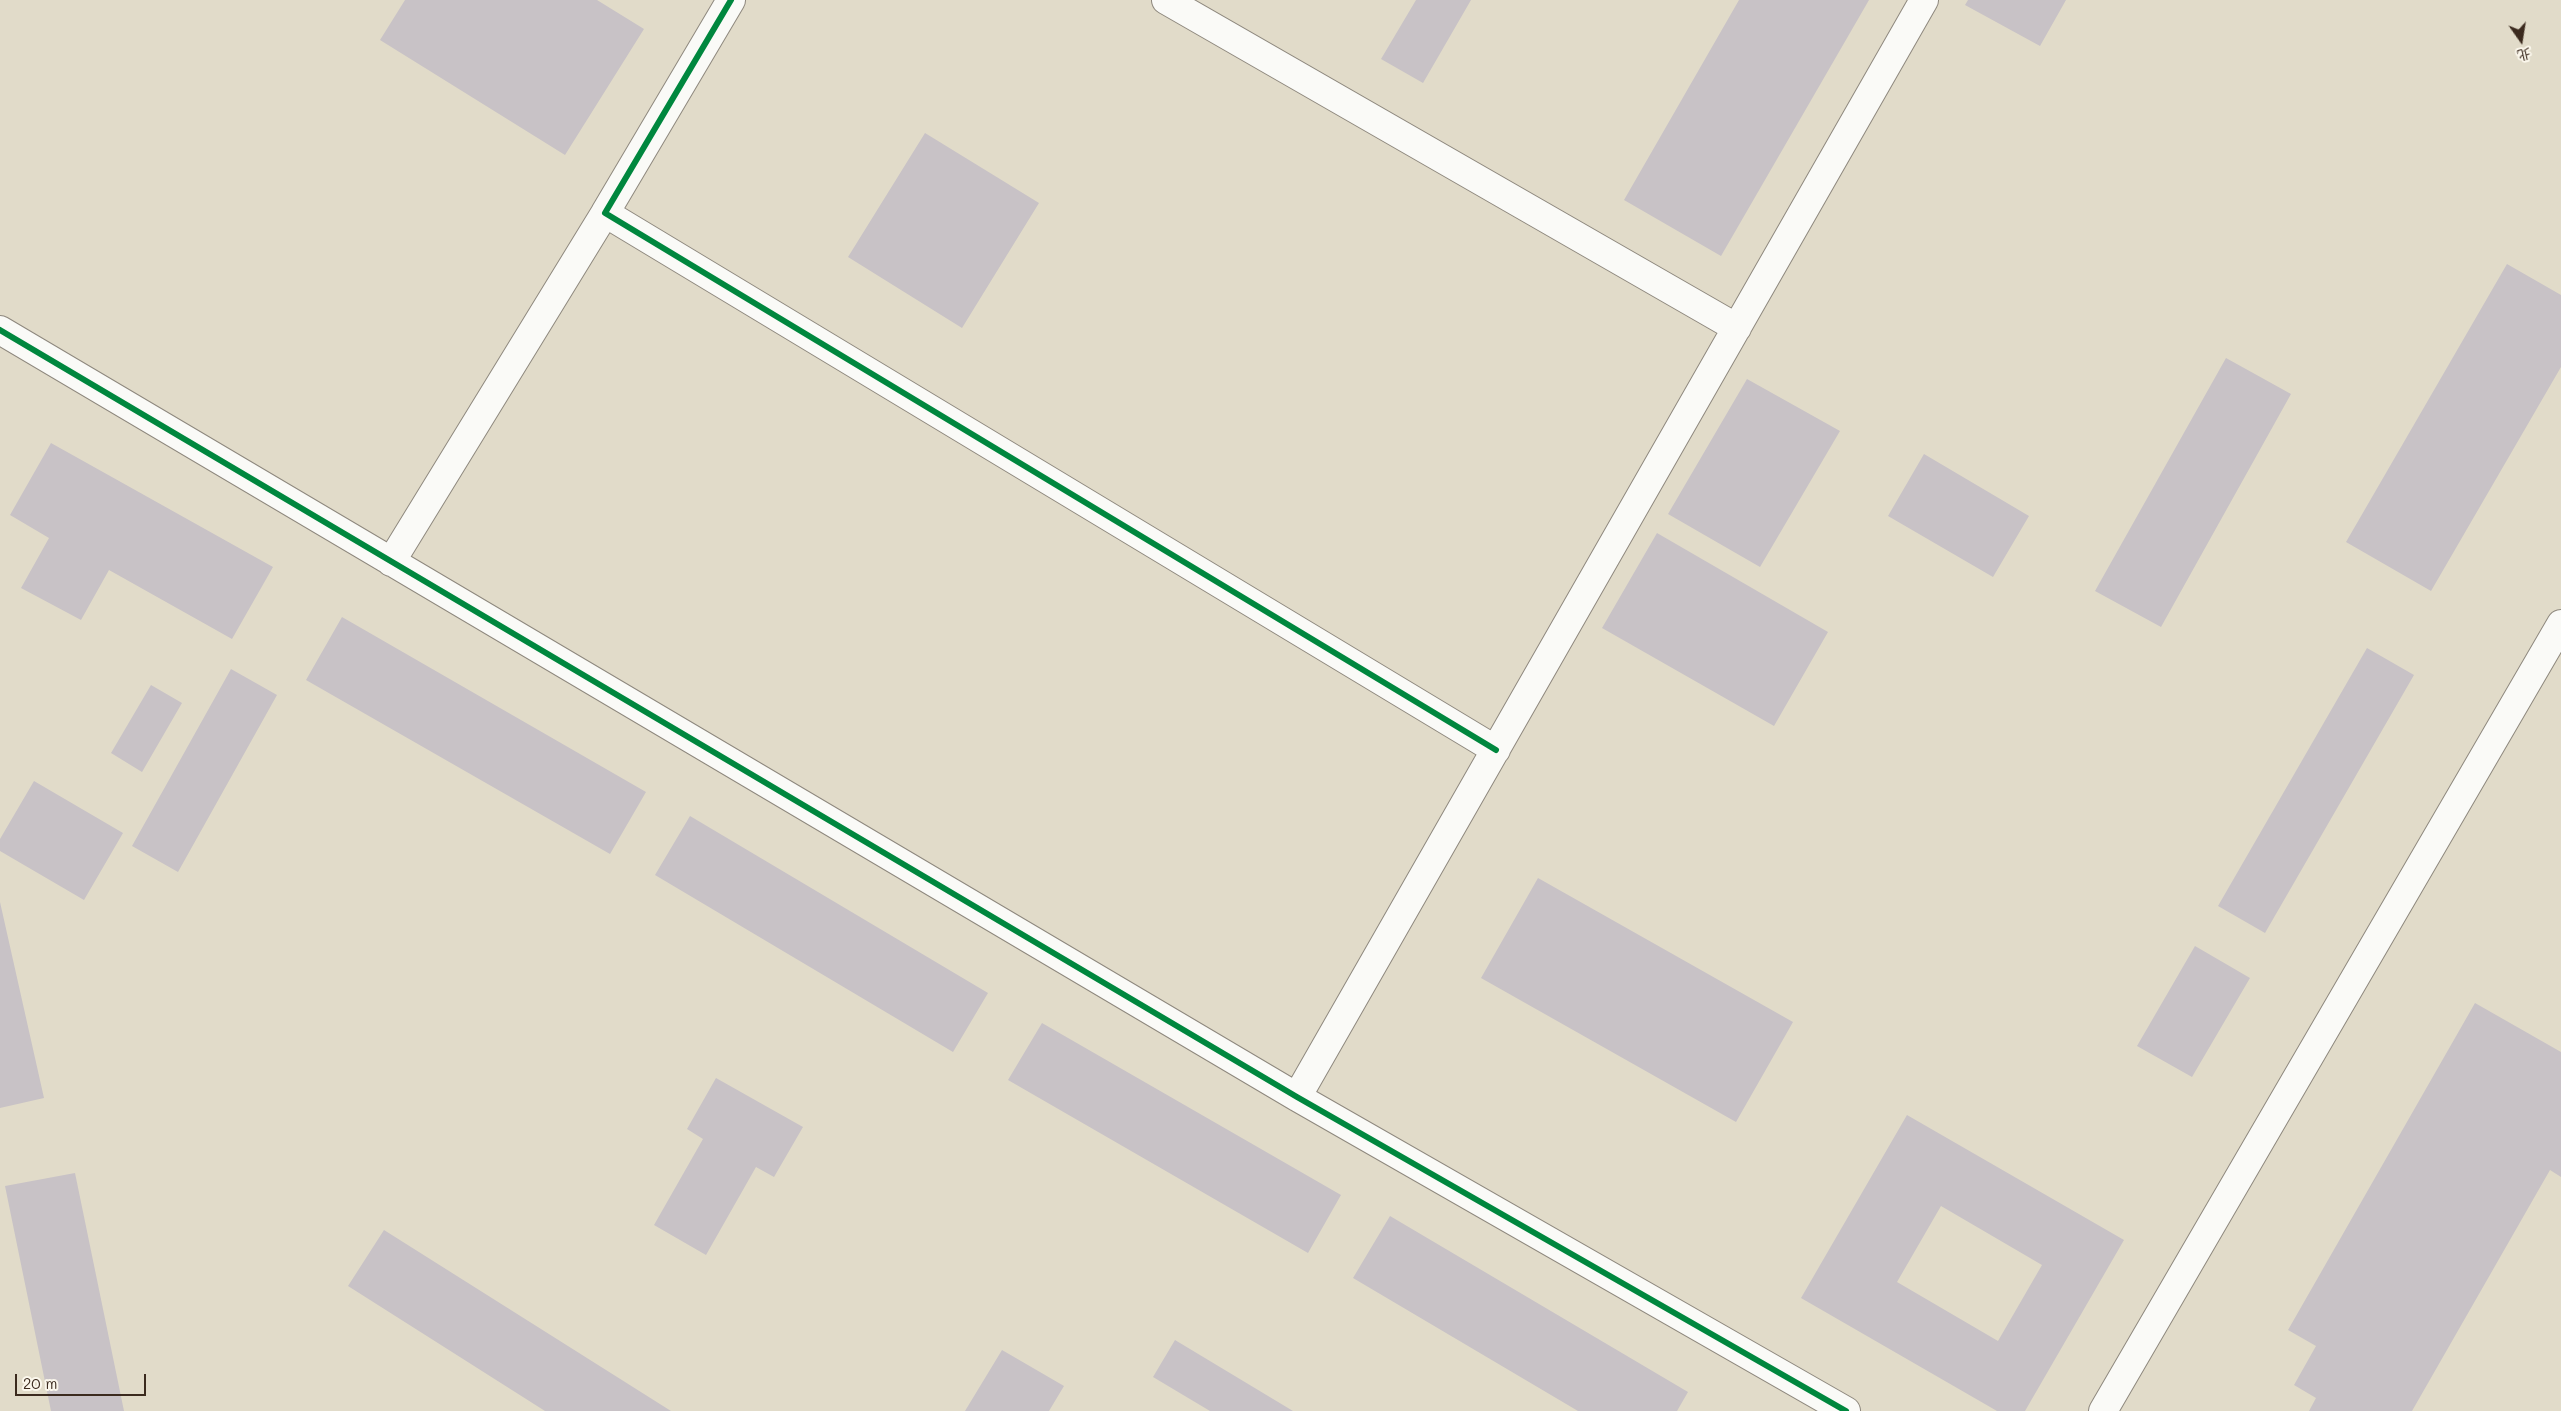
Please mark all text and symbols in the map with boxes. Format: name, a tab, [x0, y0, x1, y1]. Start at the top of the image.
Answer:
north arrow	[2496, 15, 2546, 65]
text: 北	[2516, 44, 2533, 66]
scale bar	[18, 1364, 149, 1396]
text: 20 m	[23, 1373, 57, 1393]

